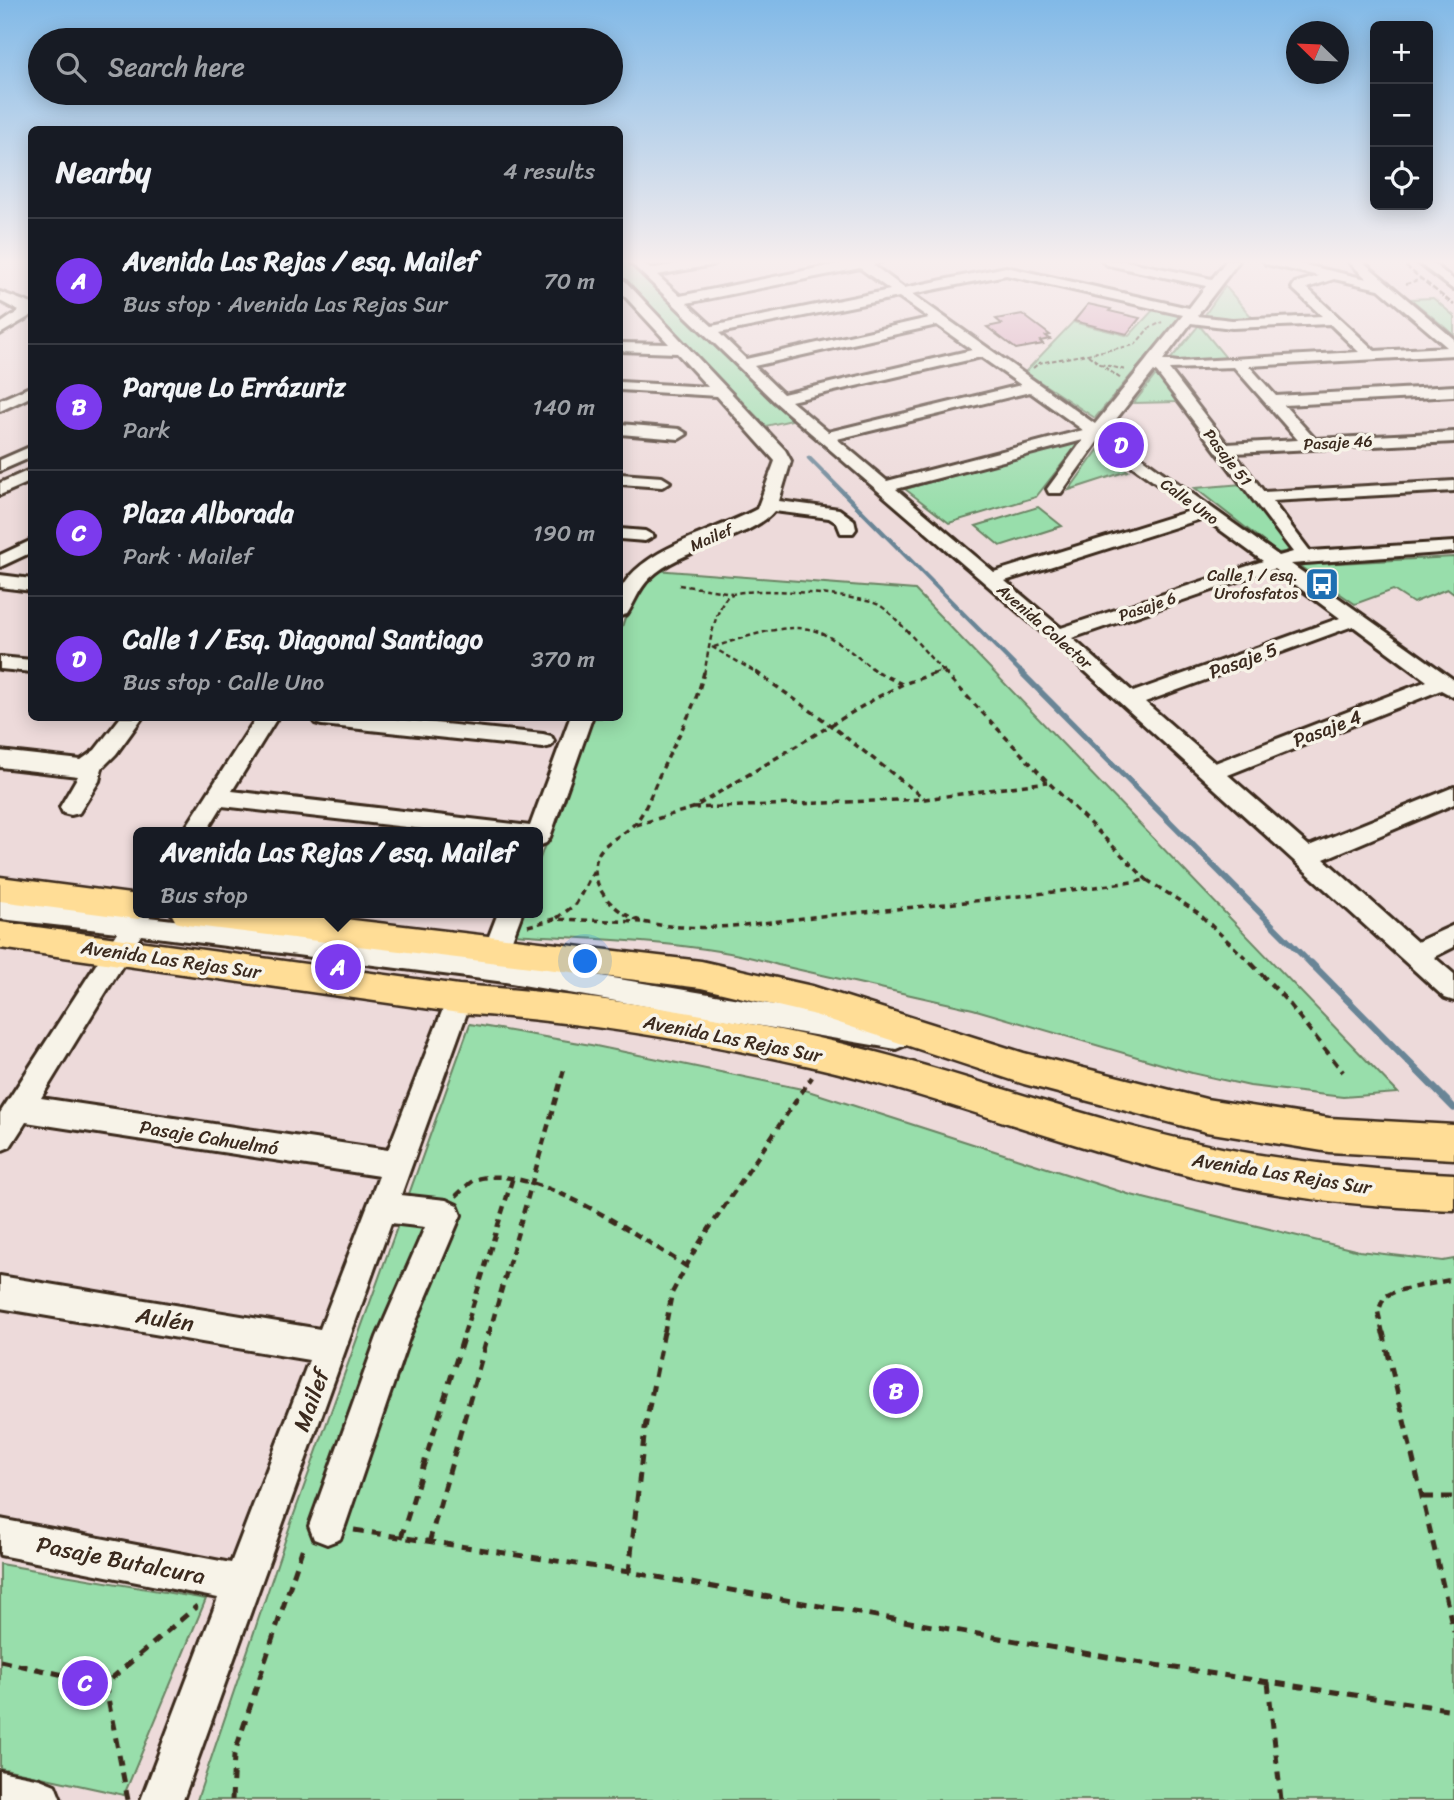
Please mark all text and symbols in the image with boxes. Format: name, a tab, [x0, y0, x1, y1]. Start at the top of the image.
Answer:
north arrow	[1286, 21, 1349, 84]
map controls	[1370, 21, 1433, 210]
button: +	[1370, 21, 1433, 84]
search box	[28, 28, 623, 105]
text: Search here	[108, 44, 245, 90]
icon: search	[52, 48, 90, 86]
button: −	[1370, 84, 1433, 147]
text: Nearby	[56, 145, 151, 199]
button: locate	[1370, 147, 1433, 210]
text: 4 results	[503, 151, 595, 192]
text: Avenida Las Rejas / esq. Mailef	[123, 238, 478, 284]
text: A	[71, 261, 87, 302]
text: 70 m	[544, 261, 595, 302]
text: Bus stop · Avenida Las Rejas Sur	[123, 284, 447, 325]
text: Parque Lo Errázuriz	[123, 364, 346, 410]
text: B	[72, 387, 86, 428]
text: 140 m	[533, 387, 595, 428]
text: Park	[123, 410, 170, 451]
pin: D	[1098, 419, 1144, 471]
street label: Pasaje 51	[1196, 422, 1260, 493]
street label: Pasaje 46	[1303, 426, 1373, 459]
street label: Calle Uno	[1154, 470, 1225, 533]
text: Plaza Alborada	[123, 490, 293, 536]
text: C	[72, 513, 86, 554]
text: 190 m	[533, 513, 595, 554]
street label: Mailef	[685, 514, 739, 560]
text: Park · Mailef	[123, 536, 253, 577]
place label: Calle 1 / esq. Urofosfatos	[1207, 561, 1298, 608]
bus stop icon: Calle 1 / esq. Urofosfatos	[1303, 565, 1341, 603]
street label: Avenida Colector	[989, 576, 1100, 678]
street label: Pasaje 6	[1114, 583, 1180, 630]
text: Calle 1 / Esq. Diagonal Santiago	[123, 616, 483, 662]
street label: Pasaje 5	[1204, 633, 1283, 688]
text: D	[72, 639, 86, 680]
text: 370 m	[531, 639, 595, 680]
text: Bus stop · Calle Uno	[123, 662, 324, 703]
street label: Pasaje 4	[1288, 700, 1367, 757]
popup	[133, 827, 543, 918]
text: Avenida Las Rejas / esq. Mailef	[160, 829, 516, 875]
text: Bus stop	[160, 875, 248, 916]
street label: Avenida Las Rejas Sur	[78, 930, 264, 989]
pin: A	[315, 941, 361, 993]
your location	[568, 944, 602, 978]
street label: Avenida Las Rejas Sur	[640, 1005, 826, 1072]
street label: Pasaje Cahuelmó	[137, 1110, 281, 1165]
street label: Avenida Las Rejas Sur	[1189, 1143, 1375, 1204]
street label: Aulén	[132, 1295, 197, 1344]
street label: Mailef	[281, 1360, 343, 1437]
pin: B	[873, 1365, 919, 1417]
street label: Pasaje Butalcura	[33, 1524, 209, 1597]
pin: C	[62, 1657, 108, 1709]

